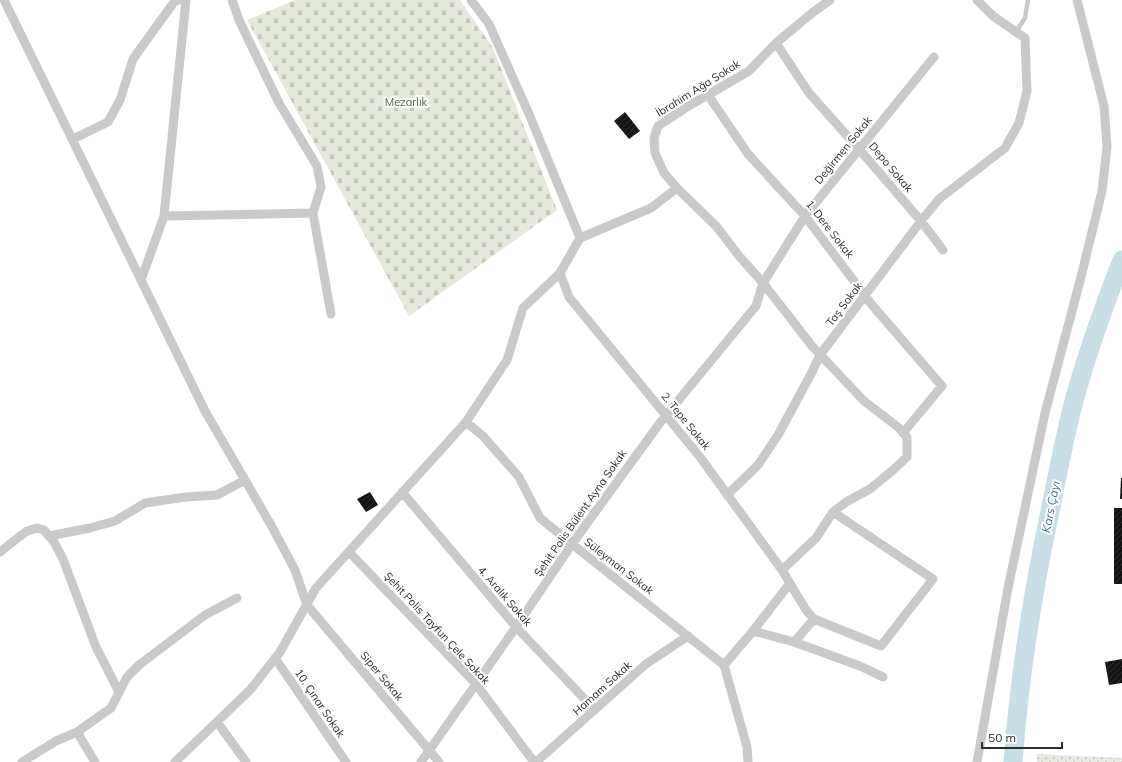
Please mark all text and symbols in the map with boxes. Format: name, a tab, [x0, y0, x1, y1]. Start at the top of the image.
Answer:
street label: İbrahim Ağa Sokak	[653, 56, 743, 120]
park label: Mezarlık	[385, 95, 428, 109]
street label: Değirmen Sokak	[811, 113, 875, 187]
street label: Depo Sokak	[866, 139, 916, 195]
street label: 1. Dere Sokak	[803, 197, 857, 261]
street label: Taş Sokak	[823, 279, 865, 329]
street label: 2. Tepe Sokak	[658, 389, 714, 453]
street label: Şehit Polis Bülent Ayna Sokak	[531, 447, 629, 579]
water label: Kars Çayı	[1038, 480, 1063, 534]
street label: Süleyman Sokak	[582, 535, 657, 598]
street label: 4. Aralık Sokak	[475, 563, 535, 629]
street label: Şehit Polis Tayfun Çele Sokak	[381, 569, 493, 687]
street label: Siper Sokak	[357, 649, 407, 704]
street label: Hamam Sokak	[570, 658, 635, 718]
street label: 10. Çınar Sokak	[292, 666, 348, 740]
scale bar	[982, 724, 1062, 750]
text: 50 m	[988, 730, 1016, 745]

